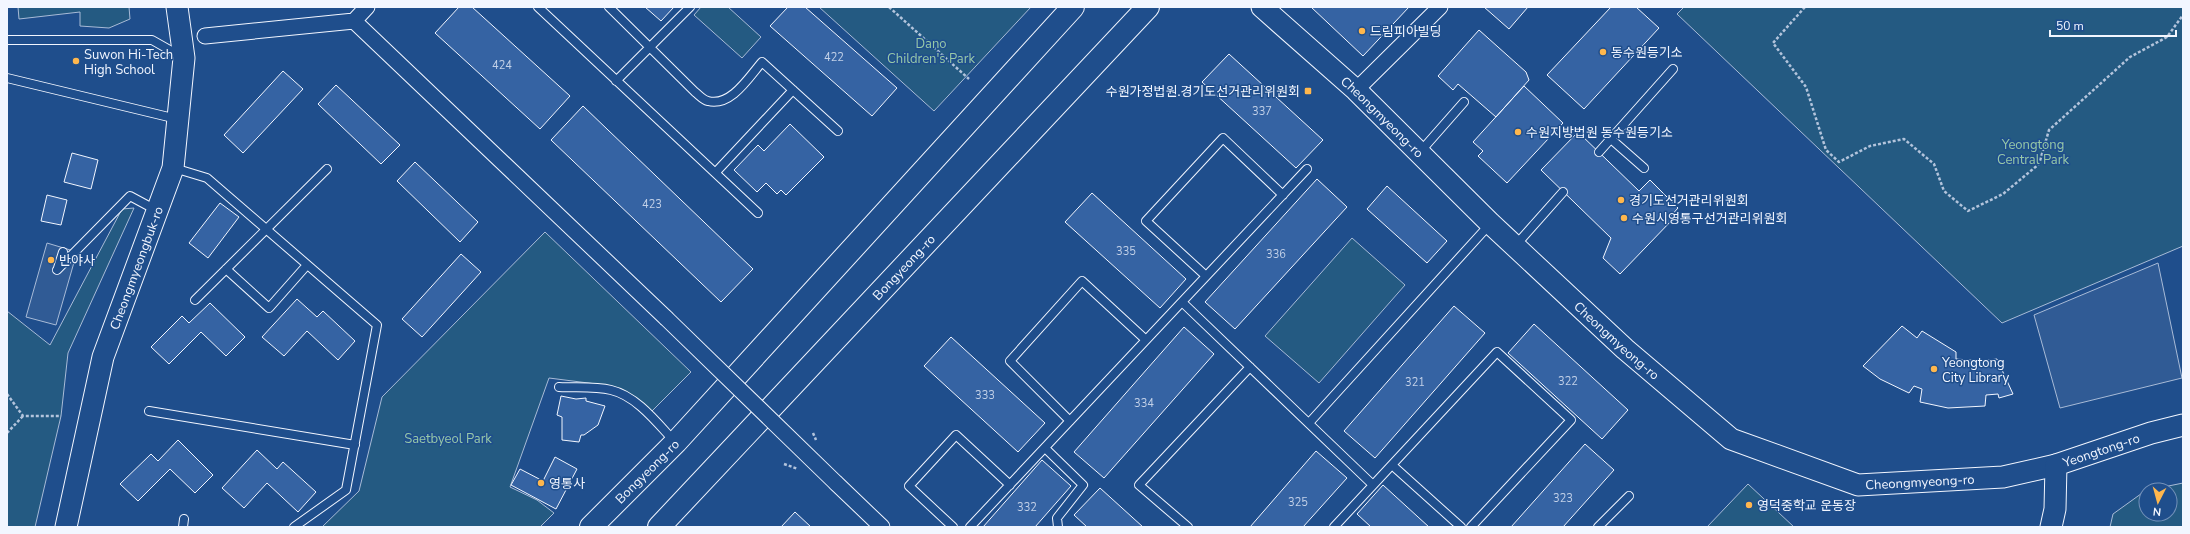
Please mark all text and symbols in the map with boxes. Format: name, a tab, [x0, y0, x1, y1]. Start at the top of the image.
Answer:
scale bar	[2050, 12, 2176, 38]
text: 50 m	[2056, 18, 2084, 34]
place label: 드림피아빌딩	[1370, 23, 1442, 41]
marker: 드림피아빌딩	[1357, 26, 1367, 36]
park label: Dano Children's Park	[887, 35, 975, 68]
place label: 동수원등기소	[1611, 44, 1683, 62]
place label: Suwon Hi-Tech High School	[84, 46, 173, 79]
marker: 동수원등기소	[1598, 47, 1608, 57]
house number: 422	[824, 50, 844, 65]
marker: Suwon Hi-Tech High School	[71, 56, 81, 66]
house number: 424	[492, 58, 512, 73]
street label: Cheongmyeong-ro	[1337, 73, 1427, 162]
place label: 수원가정법원.경기도선거관리위원회	[1106, 83, 1300, 101]
marker: 수원가정법원.경기도선거관리위원회	[1303, 86, 1313, 96]
house number: 337	[1252, 104, 1272, 119]
place label: 수원지방법원 동수원등기소	[1526, 124, 1673, 142]
marker: 수원지방법원 동수원등기소	[1513, 127, 1523, 137]
park label: Yeongtong Central Park	[1997, 136, 2069, 169]
place label: 경기도선거관리위원회	[1629, 192, 1749, 210]
marker: 경기도선거관리위원회	[1616, 195, 1626, 205]
house number: 423	[642, 197, 662, 212]
street label: Cheongmyeongbuk-ro	[106, 204, 168, 333]
place label: 수원시영통구선거관리위원회	[1632, 210, 1787, 228]
marker: 수원시영통구선거관리위원회	[1619, 213, 1629, 223]
street label: Bongyeong-ro	[869, 231, 940, 304]
house number: 335	[1116, 244, 1136, 259]
house number: 336	[1266, 247, 1286, 262]
place label: 반야사	[59, 252, 95, 270]
marker: 반야사	[46, 255, 56, 265]
street label: Cheongmyeong-ro	[1569, 298, 1663, 384]
place label: Yeongtong City Library	[1941, 354, 2010, 387]
marker: Yeongtong City Library	[1929, 364, 1939, 374]
house number: 322	[1558, 374, 1578, 389]
house number: 321	[1405, 375, 1425, 390]
house number: 333	[975, 388, 995, 403]
house number: 334	[1134, 396, 1154, 411]
street label: Yeongtong-ro	[2060, 429, 2142, 472]
park label: Saetbyeol Park	[404, 430, 492, 448]
street label: Bongyeong-ro	[611, 436, 684, 508]
street label: Cheongmyeong-ro	[1865, 471, 1975, 495]
place label: 영통사	[549, 475, 585, 493]
marker: 영통사	[536, 478, 546, 488]
north arrow	[2138, 482, 2178, 522]
house number: 323	[1553, 491, 1573, 506]
house number: 325	[1288, 495, 1308, 510]
place label: 영덕중학교 운동장	[1757, 497, 1856, 515]
house number: 332	[1017, 500, 1037, 515]
marker: 영덕중학교 운동장	[1744, 500, 1754, 510]
text: N	[2152, 504, 2162, 519]

